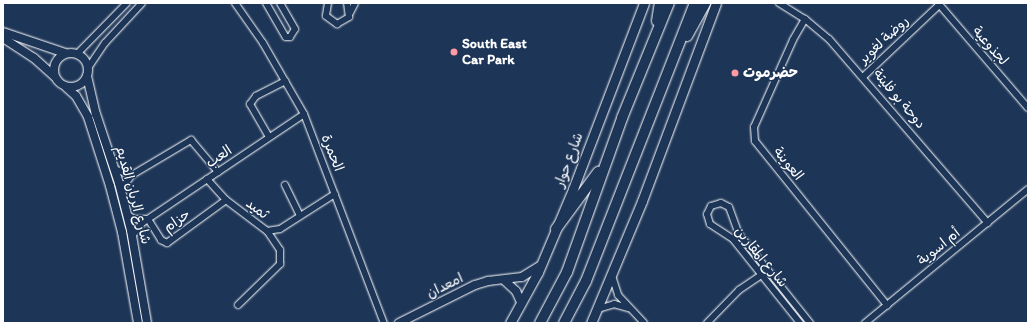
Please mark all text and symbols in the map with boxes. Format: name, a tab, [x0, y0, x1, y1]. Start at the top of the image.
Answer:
street label: روضة لغوير	[855, 13, 913, 67]
street label: لجذوعية	[969, 23, 1011, 69]
place label: South East Car Park	[462, 36, 527, 68]
marker: South East Car Park	[449, 47, 459, 57]
place label: حضرموت	[743, 65, 798, 81]
street label: دوحة بو فليتة	[869, 66, 929, 132]
marker: حضرموت	[730, 68, 740, 78]
street label: شارع حوار	[551, 130, 587, 190]
street label: الحمرة	[317, 132, 347, 174]
street label: العب	[203, 142, 235, 172]
street label: شارع الريان القديم	[112, 144, 154, 246]
street label: العوينة	[770, 144, 806, 184]
street label: ثميد	[242, 195, 272, 223]
street label: حزام	[160, 206, 194, 236]
street label: شارع المقارين	[731, 223, 791, 291]
street label: أم اسوية	[914, 225, 964, 269]
street label: امعدان	[424, 270, 466, 302]

